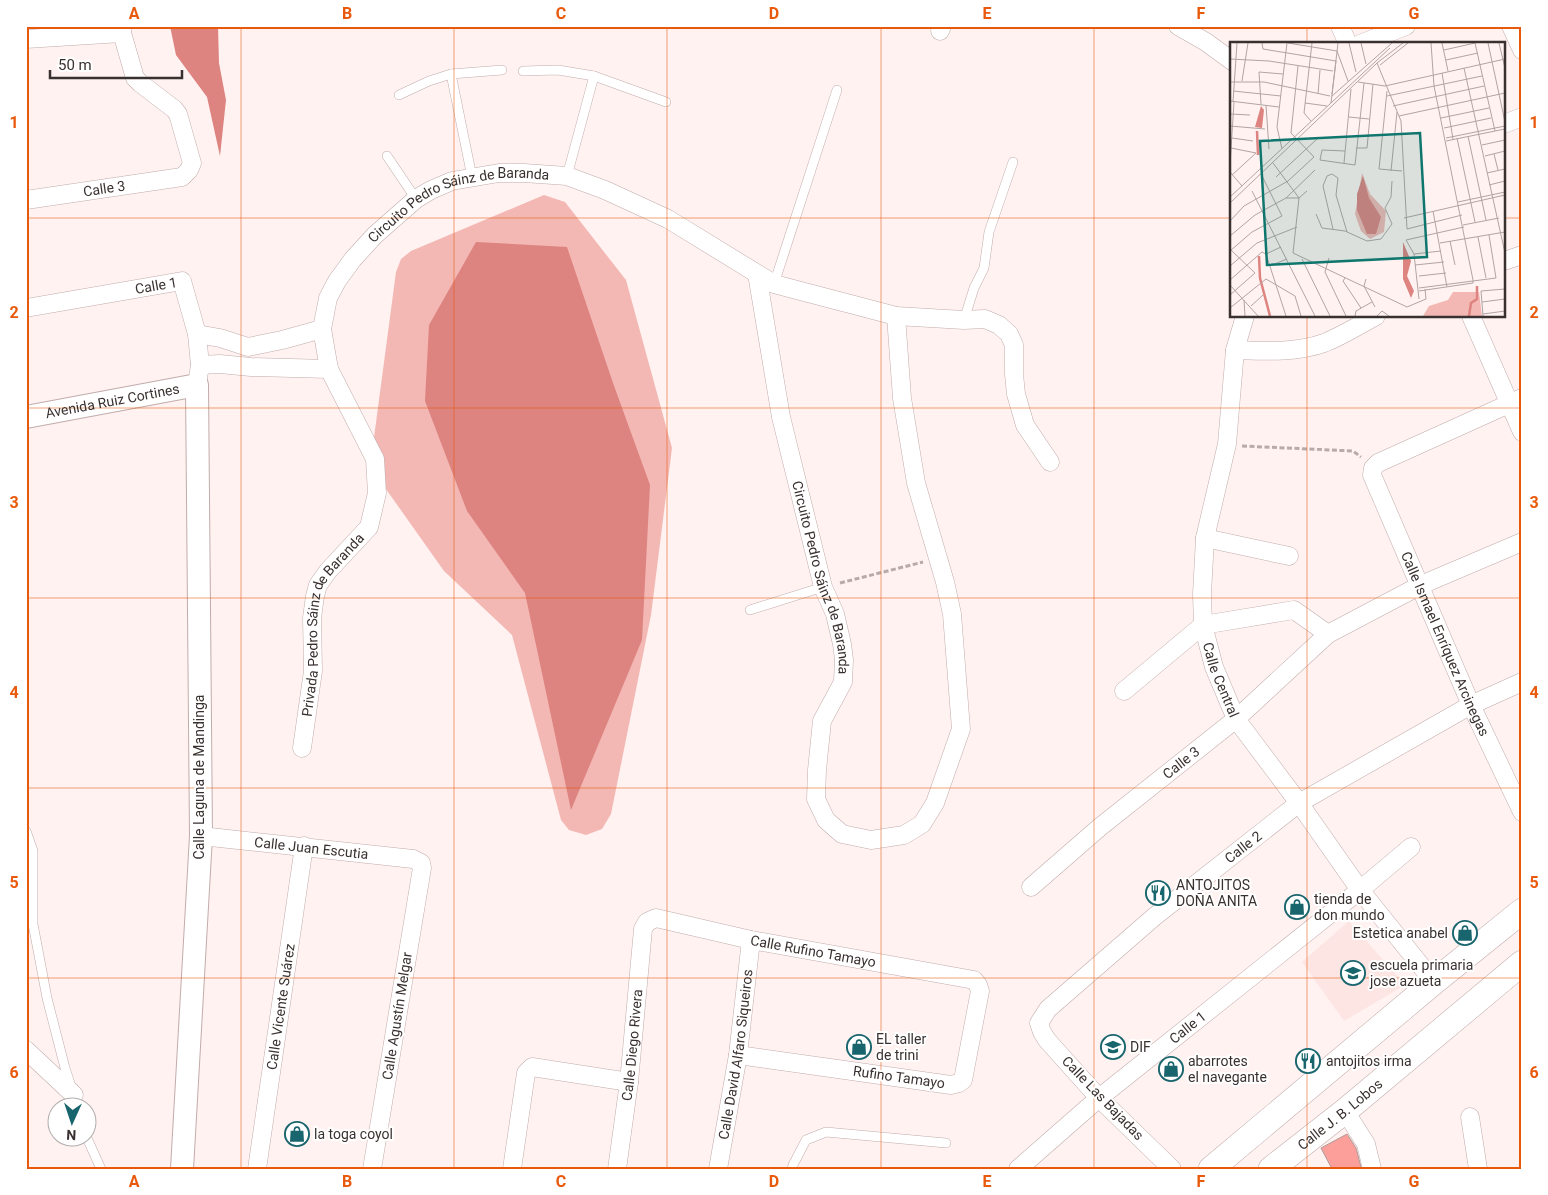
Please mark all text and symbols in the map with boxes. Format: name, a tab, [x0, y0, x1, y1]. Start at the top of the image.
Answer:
text: A	[129, 4, 140, 23]
text: B	[342, 4, 352, 23]
text: C	[556, 4, 566, 23]
text: D	[769, 4, 779, 23]
text: E	[983, 4, 992, 23]
text: F	[1197, 4, 1206, 23]
text: G	[1409, 4, 1420, 23]
inset map	[1230, 42, 1506, 318]
scale bar	[50, 48, 182, 80]
text: 50 m	[58, 56, 92, 74]
text: 1	[9, 113, 19, 132]
text: 1	[1529, 113, 1539, 132]
street label: Circuito Pedro Sáinz de Baranda	[364, 165, 550, 245]
street label: Calle 3	[82, 177, 126, 199]
street label: Calle 1	[134, 274, 178, 297]
text: 2	[9, 303, 19, 322]
text: 2	[1529, 303, 1539, 322]
street label: Avenida Ruiz Cortines	[44, 380, 181, 421]
street label: Circuito Pedro Sáinz de Baranda	[789, 479, 852, 675]
text: 3	[9, 493, 19, 512]
text: 3	[1529, 493, 1539, 512]
street label: Privada Pedro Sáinz de Baranda	[299, 530, 367, 718]
street label: Calle Ismael Enríquez Arcinegas	[1398, 549, 1493, 738]
street label: Calle Central	[1200, 641, 1242, 719]
text: 4	[9, 683, 19, 702]
text: 4	[1529, 683, 1539, 702]
street label: Calle Laguna de Mandinga	[191, 695, 207, 859]
street label: Calle 3	[1160, 743, 1203, 782]
street label: Calle 2	[1222, 827, 1265, 866]
street label: Calle Juan Escutia	[253, 834, 369, 862]
text: 5	[9, 873, 19, 892]
text: 5	[1529, 873, 1539, 892]
place label: ANTOJITOS DOÑA ANITA	[1176, 877, 1257, 909]
restaurant icon: ANTOJITOS DOÑA ANITA	[1145, 880, 1171, 906]
place label: tienda de don mundo	[1314, 891, 1385, 923]
shop icon: tienda de don mundo	[1284, 894, 1310, 920]
shop icon: Estetica anabel	[1452, 920, 1478, 946]
place label: Estetica anabel	[1353, 925, 1448, 941]
street label: Calle Rufino Tamayo	[749, 932, 877, 970]
street label: Calle Vicente Suárez	[264, 942, 298, 1071]
street label: Calle Agustín Melgar	[379, 951, 415, 1081]
place label: escuela primaria jose azueta	[1369, 957, 1473, 989]
school or university icon: escuela primaria jose azueta	[1340, 960, 1366, 986]
street label: Calle David Alfaro Siqueiros	[715, 968, 756, 1141]
street label: Calle Diego Rivera	[618, 988, 645, 1102]
street label: Calle 1	[1166, 1008, 1209, 1047]
place label: EL taller de trini	[876, 1031, 926, 1063]
shop icon: EL taller de trini	[846, 1034, 872, 1060]
school or university icon: DIF	[1100, 1034, 1126, 1060]
place label: DIF	[1130, 1039, 1151, 1055]
restaurant icon: antojitos irma	[1295, 1048, 1321, 1074]
street label: Calle Las Bajadas	[1059, 1053, 1147, 1143]
place label: abarrotes el navegante	[1188, 1053, 1267, 1085]
place label: antojitos irma	[1326, 1053, 1412, 1069]
shop icon: abarrotes el navegante	[1158, 1056, 1184, 1082]
text: 6	[9, 1063, 19, 1082]
street label: Rufino Tamayo	[852, 1063, 946, 1091]
text: 6	[1529, 1063, 1539, 1082]
street label: Calle J. B. Lobos	[1294, 1075, 1385, 1153]
north arrow	[48, 1098, 98, 1148]
shop icon: la toga coyol	[284, 1121, 310, 1147]
place label: la toga coyol	[314, 1126, 393, 1142]
text: N	[66, 1127, 77, 1143]
text: A	[129, 1172, 140, 1191]
text: B	[342, 1172, 352, 1191]
text: C	[556, 1172, 566, 1191]
text: D	[769, 1172, 779, 1191]
text: E	[983, 1172, 992, 1191]
text: F	[1197, 1172, 1206, 1191]
text: G	[1409, 1172, 1420, 1191]

